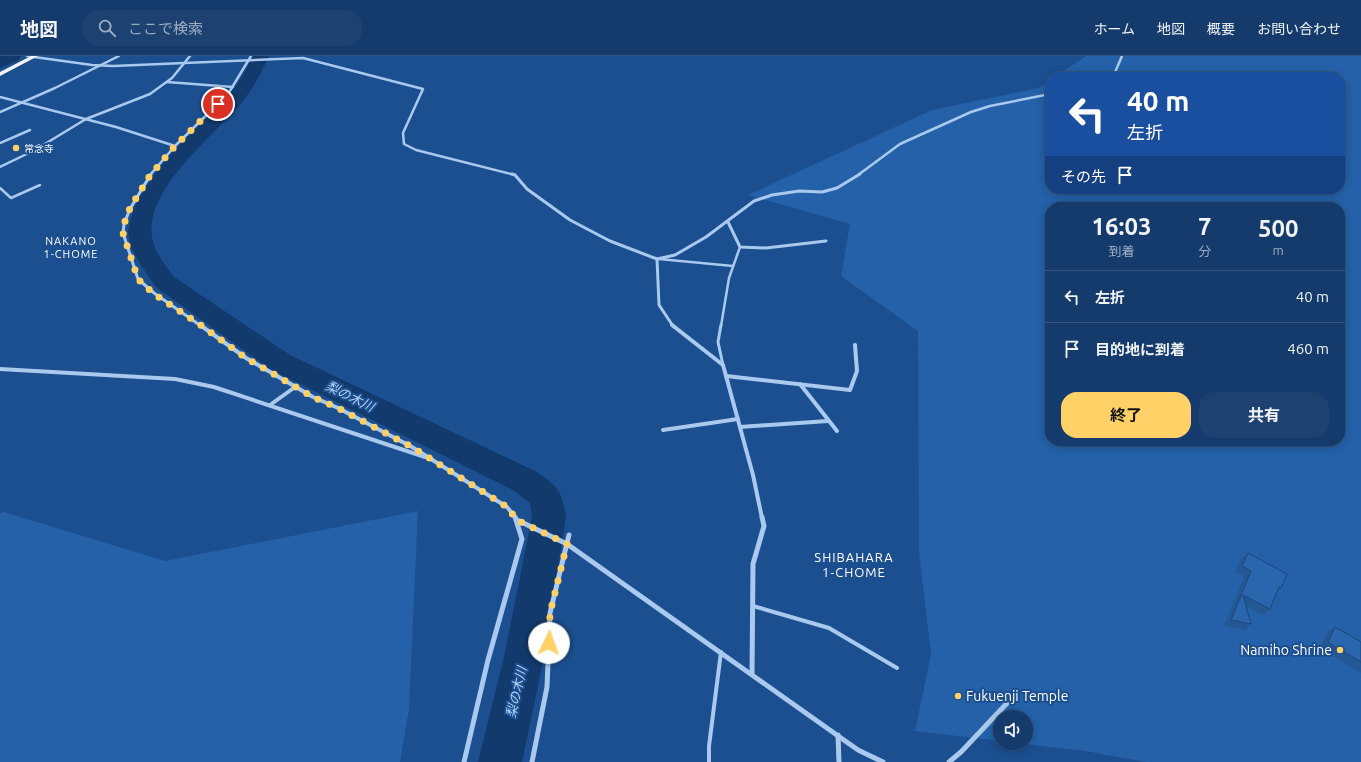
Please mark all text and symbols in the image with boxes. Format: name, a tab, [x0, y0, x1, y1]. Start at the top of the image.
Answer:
search box	[82, 10, 362, 46]
icon: search	[96, 17, 118, 39]
text: 地図	[20, 18, 58, 40]
text: ここで検索	[128, 20, 203, 37]
text: ホーム	[1093, 21, 1135, 37]
text: 地図	[1157, 21, 1185, 37]
text: 概要	[1207, 21, 1235, 37]
text: お問い合わせ	[1257, 21, 1341, 37]
text: 40 m	[1127, 85, 1189, 116]
pin	[201, 87, 235, 121]
icon: left	[1061, 88, 1113, 140]
icon: arrive	[207, 93, 229, 115]
text: 左折	[1127, 122, 1163, 142]
marker: 常念寺	[11, 143, 21, 153]
place label: 常念寺	[24, 143, 54, 154]
icon: arrive	[1114, 164, 1136, 186]
text: その先	[1061, 168, 1106, 185]
text: 16:03	[1091, 213, 1152, 240]
text: 7	[1198, 213, 1211, 240]
text: 500	[1258, 215, 1299, 242]
district label: NAKANO 1-CHOME	[43, 235, 99, 260]
text: m	[1273, 243, 1284, 257]
text: 到着	[1108, 244, 1134, 258]
text: 分	[1198, 244, 1211, 258]
icon: left	[1061, 286, 1083, 308]
text: 40 m	[1296, 288, 1329, 305]
text: 左折	[1095, 289, 1125, 306]
icon: arrive	[1061, 338, 1083, 360]
text: 460 m	[1287, 340, 1329, 357]
text: 目的地に到着	[1095, 341, 1185, 358]
water label: 梨の木川	[324, 378, 378, 415]
button: 終了	[1061, 392, 1191, 438]
button: 共有	[1199, 392, 1329, 438]
district label: SHIBAHARA 1-CHOME	[814, 550, 894, 579]
position arrow	[528, 622, 570, 664]
place label: Namiho Shrine	[1240, 642, 1332, 658]
marker: Namiho Shrine	[1335, 645, 1345, 655]
water label: 梨の木川	[503, 663, 529, 719]
place label: Fukuenji Temple	[966, 688, 1068, 704]
marker: Fukuenji Temple	[953, 691, 963, 701]
map controls	[993, 710, 1033, 750]
button: sound	[993, 710, 1033, 750]

